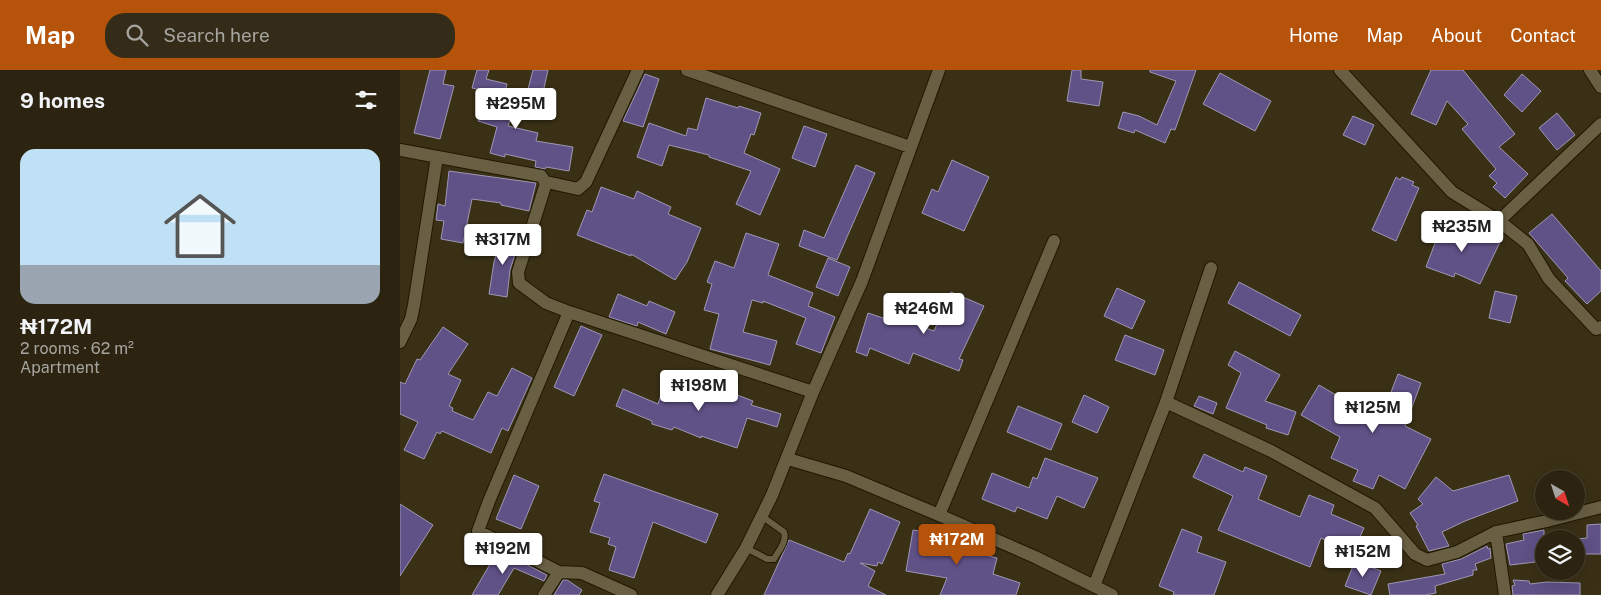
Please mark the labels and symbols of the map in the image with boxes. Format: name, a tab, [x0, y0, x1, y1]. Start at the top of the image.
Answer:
pin: ₦295M	[481, 88, 551, 130]
pin: ₦235M	[1427, 210, 1497, 253]
pin: ₦317M	[468, 224, 538, 266]
pin: ₦246M	[889, 292, 959, 335]
pin: ₦198M	[664, 370, 734, 412]
pin: ₦125M	[1338, 392, 1408, 434]
north arrow	[1535, 470, 1585, 520]
pin: ₦172M	[922, 524, 992, 566]
pin: ₦192M	[468, 532, 538, 575]
pin: ₦152M	[1328, 536, 1398, 578]

